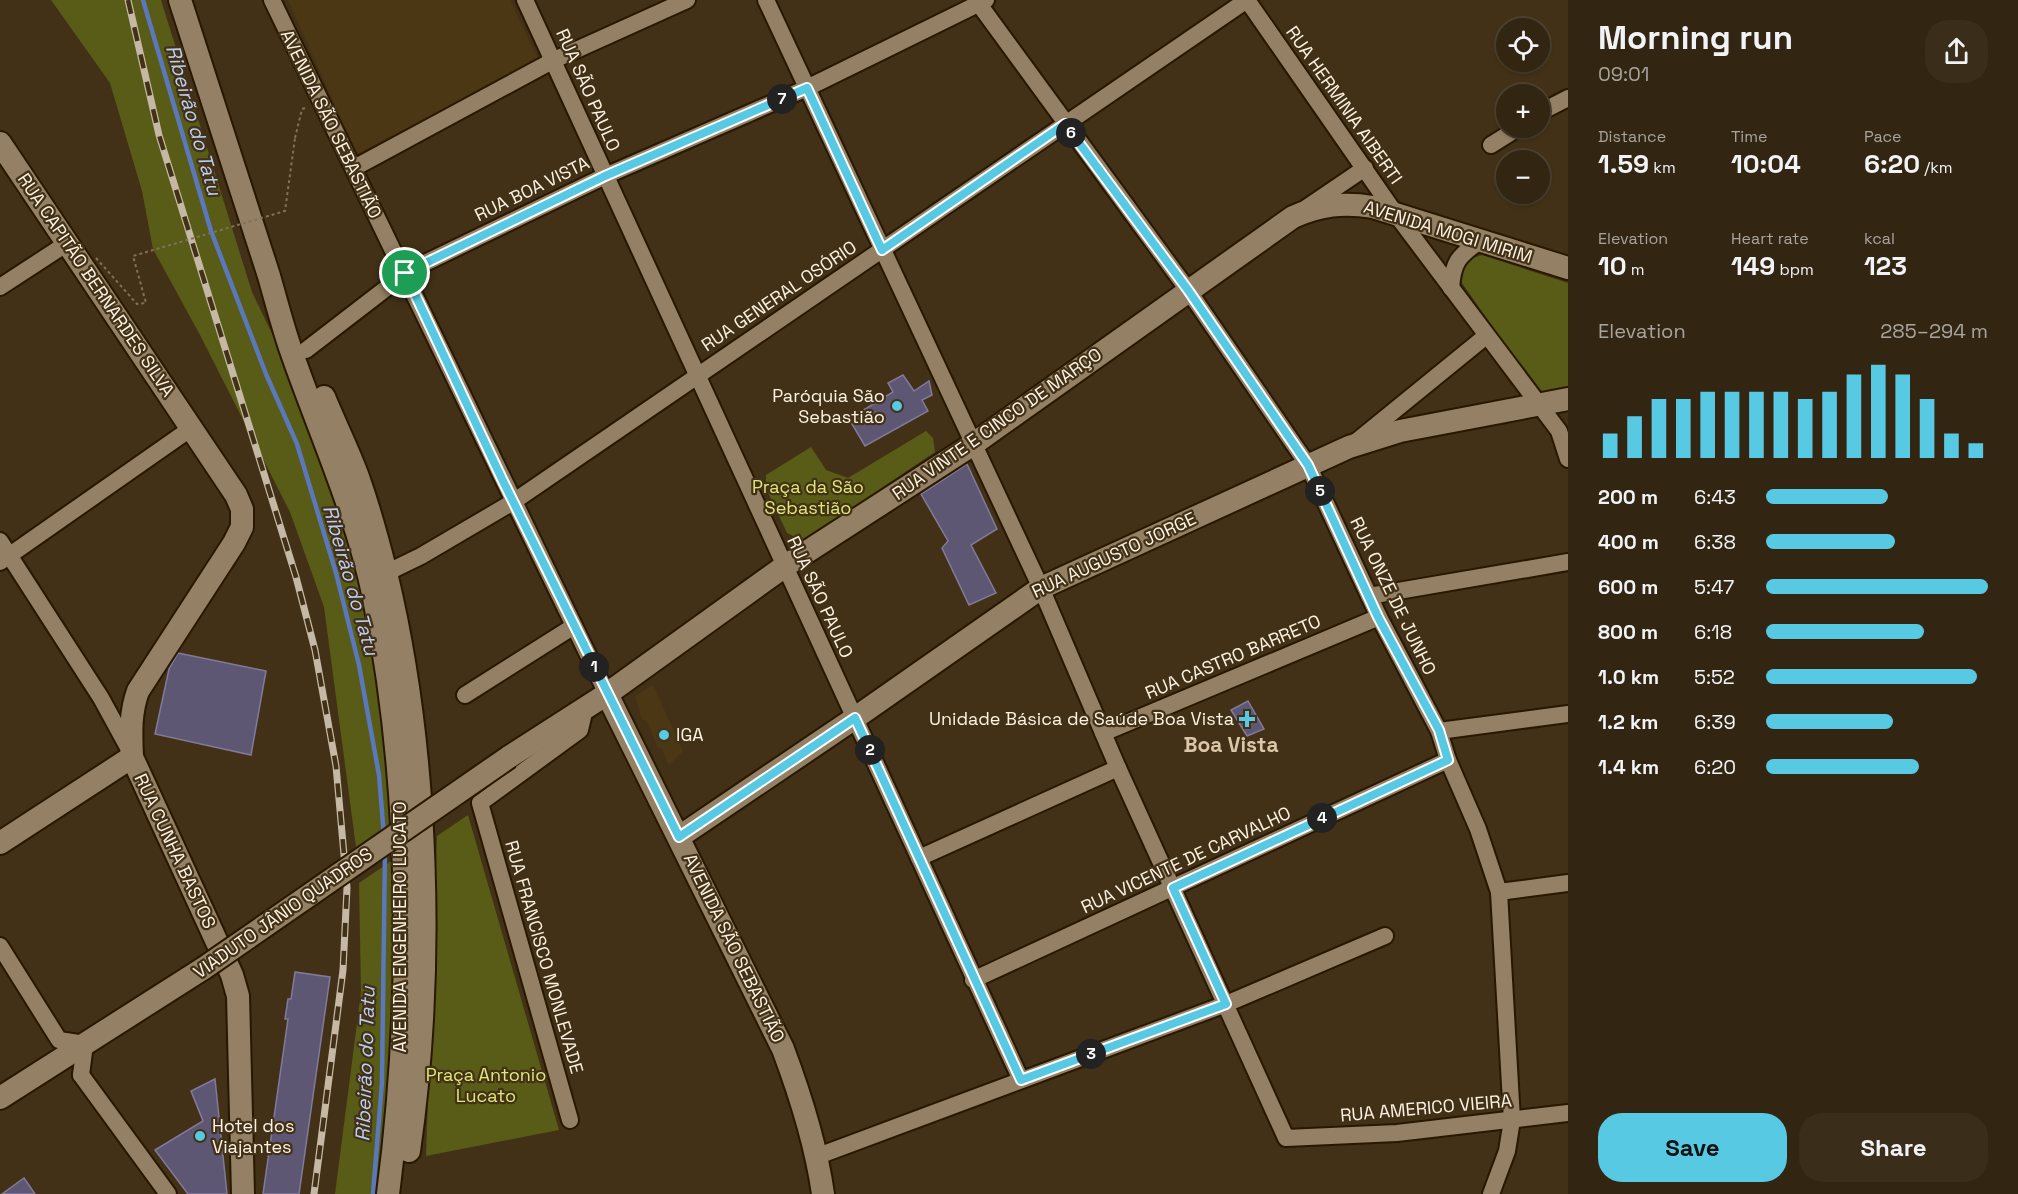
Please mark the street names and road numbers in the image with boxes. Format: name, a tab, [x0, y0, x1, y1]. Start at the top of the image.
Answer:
street label: RUA HERMINIA AIBERTI	[1281, 21, 1408, 188]
street label: RUA SÃO PAULO	[551, 25, 626, 155]
street label: AVENIDA SÃO SEBASTIÃO	[276, 26, 387, 222]
street label: RUA BOA VISTA	[471, 151, 593, 226]
street label: RUA CAPITÃO BERNARDES SILVA	[13, 168, 180, 401]
street label: AVENIDA MOGI MIRIM	[1361, 195, 1535, 268]
street label: RUA GENERAL OSÓRIO	[697, 235, 861, 356]
street label: RUA VINTE E CINCO DE MARÇO	[887, 342, 1106, 505]
street label: RUA AUGUSTO JORGE	[1028, 506, 1200, 603]
street label: RUA ONZE DE JUNHO	[1345, 513, 1442, 679]
street label: RUA SÃO PAULO	[782, 532, 859, 661]
street label: RUA CASTRO BARRETO	[1141, 609, 1324, 704]
street label: RUA CUNHA BASTOS	[129, 770, 221, 932]
street label: RUA VICENTE DE CARVALHO	[1077, 801, 1294, 918]
street label: AVENIDA ENGENHEIRO LUCATO	[388, 802, 411, 1052]
street label: RUA FRANCISCO MONLEVADE	[500, 838, 589, 1076]
street label: VIADUTO JÂNIO QUADROS	[189, 842, 377, 983]
street label: AVENIDA SÃO SEBASTIÃO	[679, 850, 790, 1046]
street label: RUA AMERICO VIEIRA	[1339, 1089, 1513, 1126]

